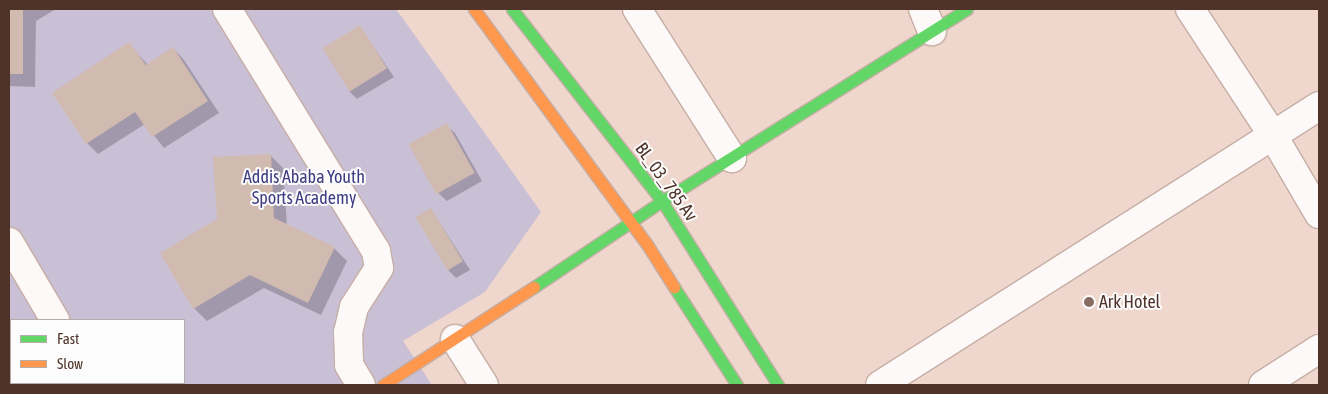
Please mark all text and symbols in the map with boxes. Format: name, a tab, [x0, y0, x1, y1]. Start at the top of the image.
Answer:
street label: BL_03_785 Av	[630, 138, 702, 226]
park label: Addis Ababa Youth Sports Academy	[243, 167, 365, 210]
place label: Ark Hotel	[1099, 291, 1160, 313]
marker: Ark Hotel	[1083, 296, 1095, 308]
legend	[10, 319, 185, 384]
text: Fast	[57, 330, 79, 347]
text: Slow	[57, 355, 83, 372]

